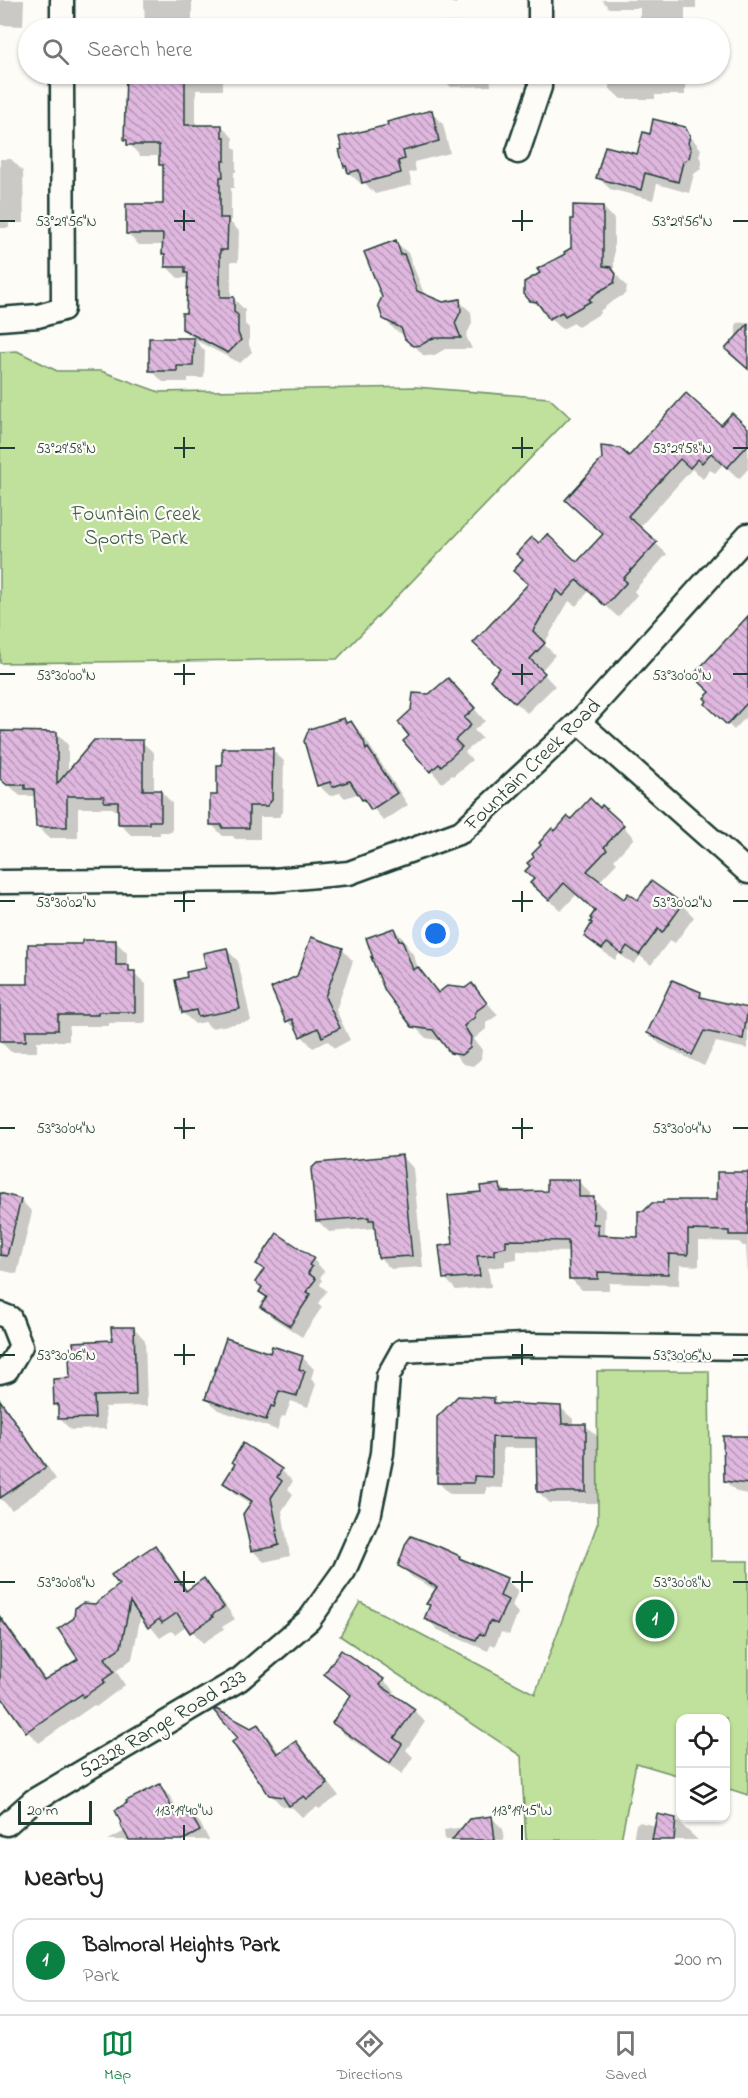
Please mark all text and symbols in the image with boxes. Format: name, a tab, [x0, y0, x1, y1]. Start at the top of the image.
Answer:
search box	[18, 18, 730, 84]
icon: search	[39, 35, 72, 68]
text: Search here	[87, 35, 192, 67]
text: 53°29'56"N	[35, 211, 97, 233]
text: 53°29'56"N	[651, 211, 713, 233]
text: 53°29'58"N	[36, 438, 96, 460]
text: 53°29'58"N	[652, 438, 712, 460]
park label: Fountain Creek Sports Park	[71, 500, 201, 554]
text: 53°30'00"N	[36, 665, 96, 687]
text: 53°30'00"N	[652, 665, 712, 687]
street label: Fountain Creek Road	[458, 692, 609, 839]
text: 53°30'02"N	[36, 892, 96, 914]
text: 53°30'02"N	[652, 892, 712, 914]
your location	[421, 919, 450, 948]
text: 53°30'04"N	[36, 1118, 96, 1140]
text: 53°30'04"N	[652, 1118, 712, 1140]
text: 53°30'06"N	[36, 1345, 96, 1367]
text: 53°30'06"N	[652, 1345, 712, 1367]
text: 53°30'08"N	[37, 1572, 95, 1594]
text: 53°30'08"N	[653, 1572, 711, 1594]
pin: 1	[636, 1596, 674, 1642]
street label: 52328 Range Road 233	[74, 1663, 254, 1788]
map controls	[676, 1714, 730, 1822]
button: locate	[676, 1714, 730, 1768]
button: layers	[676, 1768, 730, 1822]
scale bar	[18, 1798, 92, 1826]
text: 20 m	[27, 1799, 58, 1823]
text: 113°19'40"W	[155, 1800, 213, 1822]
text: 113°19'45"W	[492, 1800, 552, 1822]
text: Nearby	[24, 1860, 103, 1898]
text: Balmoral Heights Park	[83, 1930, 280, 1962]
text: 1	[42, 1946, 49, 1975]
text: 200 m	[674, 1946, 722, 1975]
text: Park	[83, 1962, 119, 1991]
tab: Map	[101, 2027, 134, 2087]
tab: Directions	[336, 2027, 403, 2087]
tab: Saved	[605, 2027, 647, 2087]

